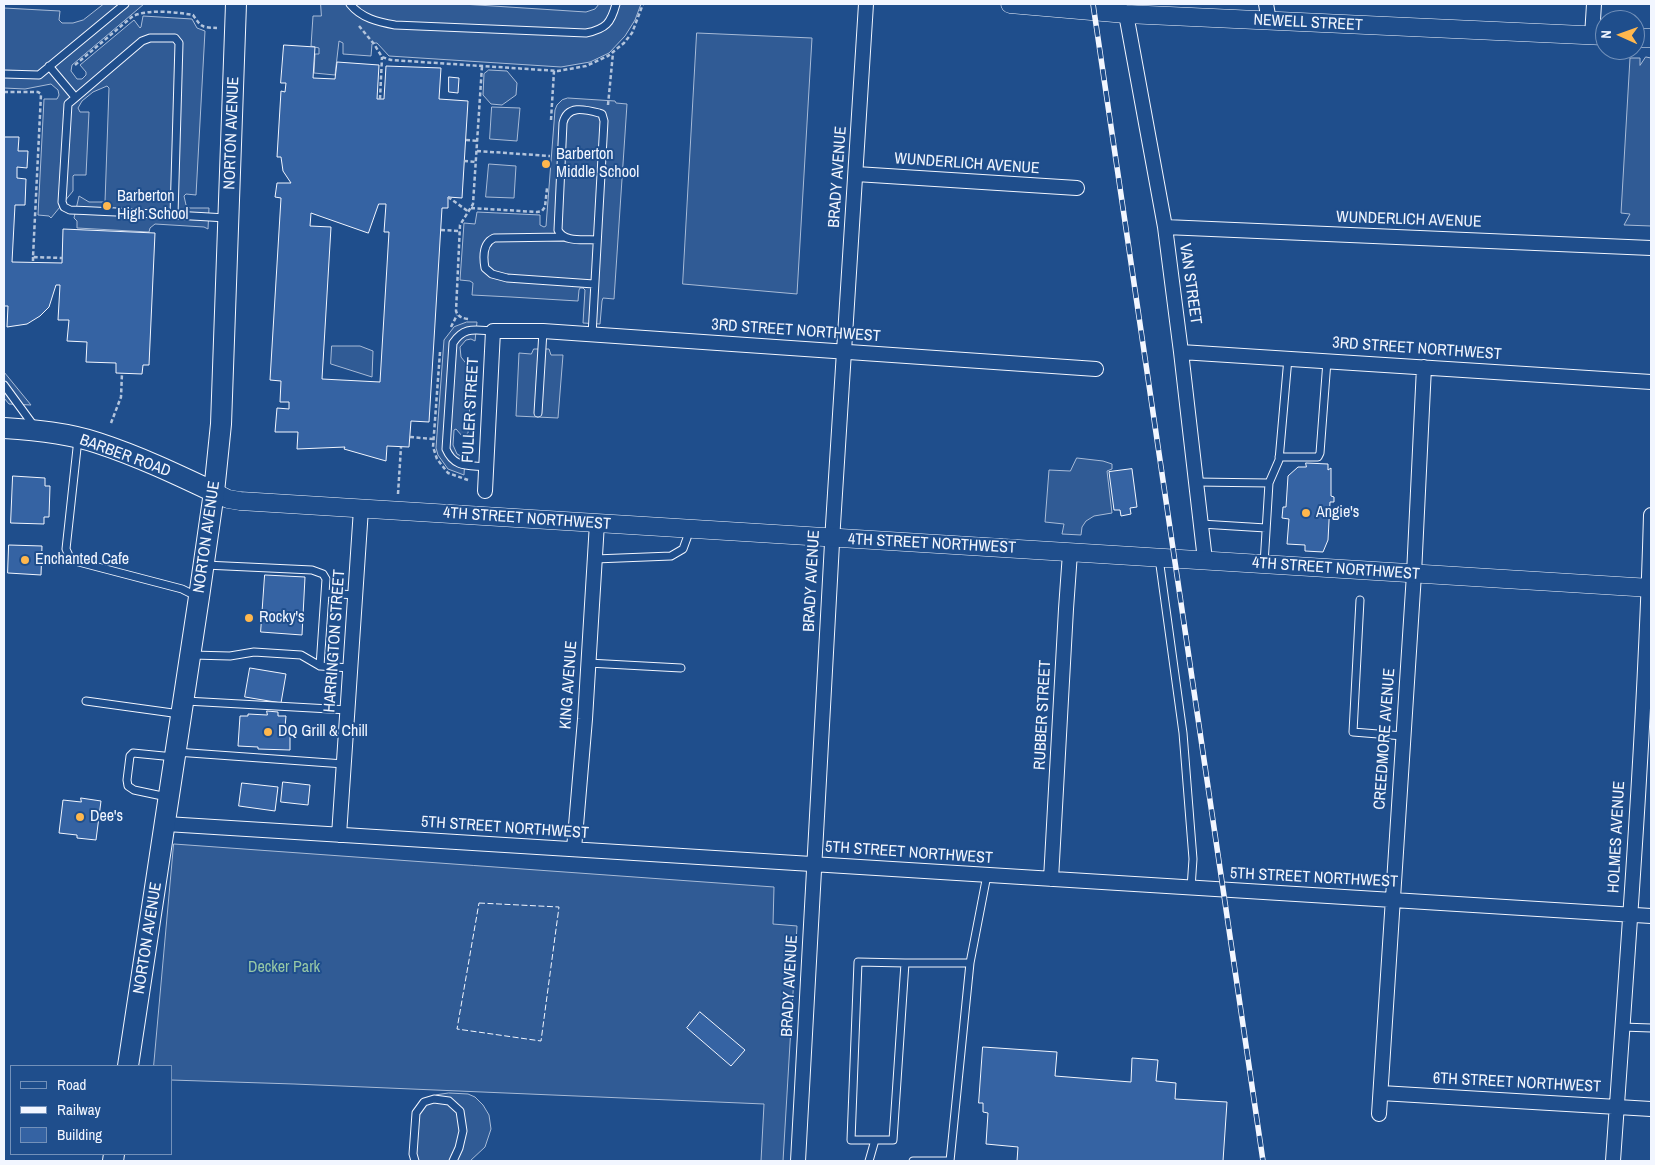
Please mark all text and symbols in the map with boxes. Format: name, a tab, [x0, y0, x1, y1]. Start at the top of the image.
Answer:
north arrow	[1595, 10, 1645, 60]
street label: NEWELL STREET	[1253, 11, 1363, 35]
text: N	[1597, 30, 1615, 39]
street label: NORTON AVENUE	[220, 76, 244, 190]
street label: BRADY AVENUE	[825, 126, 851, 228]
place label: Barberton Middle School	[556, 145, 639, 183]
street label: WUNDERLICH AVENUE	[894, 149, 1040, 179]
marker: Barberton Middle School	[540, 158, 552, 170]
place label: Barberton High School	[117, 187, 188, 225]
marker: Barberton High School	[101, 200, 113, 212]
street label: WUNDERLICH AVENUE	[1336, 208, 1482, 232]
street label: VAN STREET	[1175, 242, 1205, 326]
street label: 3RD STREET NORTHWEST	[711, 316, 881, 346]
street label: 3RD STREET NORTHWEST	[1332, 334, 1502, 364]
street label: FULLER STREET	[459, 357, 483, 463]
street label: BARBER ROAD	[77, 431, 173, 481]
street label: NORTON AVENUE	[190, 480, 224, 594]
place label: Angie's	[1316, 503, 1359, 523]
street label: 4TH STREET NORTHWEST	[442, 504, 612, 534]
marker: Angie's	[1300, 507, 1312, 519]
street label: BRADY AVENUE	[800, 530, 824, 632]
street label: 4TH STREET NORTHWEST	[848, 530, 1016, 558]
place label: Enchanted Cafe	[35, 550, 129, 570]
marker: Enchanted Cafe	[19, 554, 31, 566]
street label: 4TH STREET NORTHWEST	[1251, 554, 1421, 584]
street label: HARRINGTON STREET	[320, 569, 350, 713]
place label: Rocky's	[259, 608, 305, 628]
marker: Rocky's	[243, 612, 255, 624]
street label: KING AVENUE	[556, 640, 582, 730]
street label: RUBBER STREET	[1031, 660, 1055, 770]
street label: CREEDMORE AVENUE	[1370, 668, 1400, 810]
place label: DQ Grill & Chill	[278, 722, 368, 742]
marker: DQ Grill & Chill	[262, 726, 274, 738]
street label: HOLMES AVENUE	[1604, 781, 1630, 893]
place label: Dee's	[90, 807, 123, 827]
marker: Dee's	[74, 811, 86, 823]
street label: 5TH STREET NORTHWEST	[420, 813, 590, 843]
street label: 5TH STREET NORTHWEST	[824, 838, 994, 868]
street label: 5TH STREET NORTHWEST	[1230, 864, 1398, 892]
street label: NORTON AVENUE	[130, 881, 166, 995]
street label: BRADY AVENUE	[778, 935, 802, 1037]
park label: Decker Park	[248, 958, 320, 978]
legend	[10, 1065, 172, 1155]
street label: 6TH STREET NORTHWEST	[1433, 1069, 1601, 1097]
text: Road	[57, 1074, 86, 1095]
text: Railway	[57, 1099, 101, 1120]
text: Building	[57, 1124, 102, 1145]

